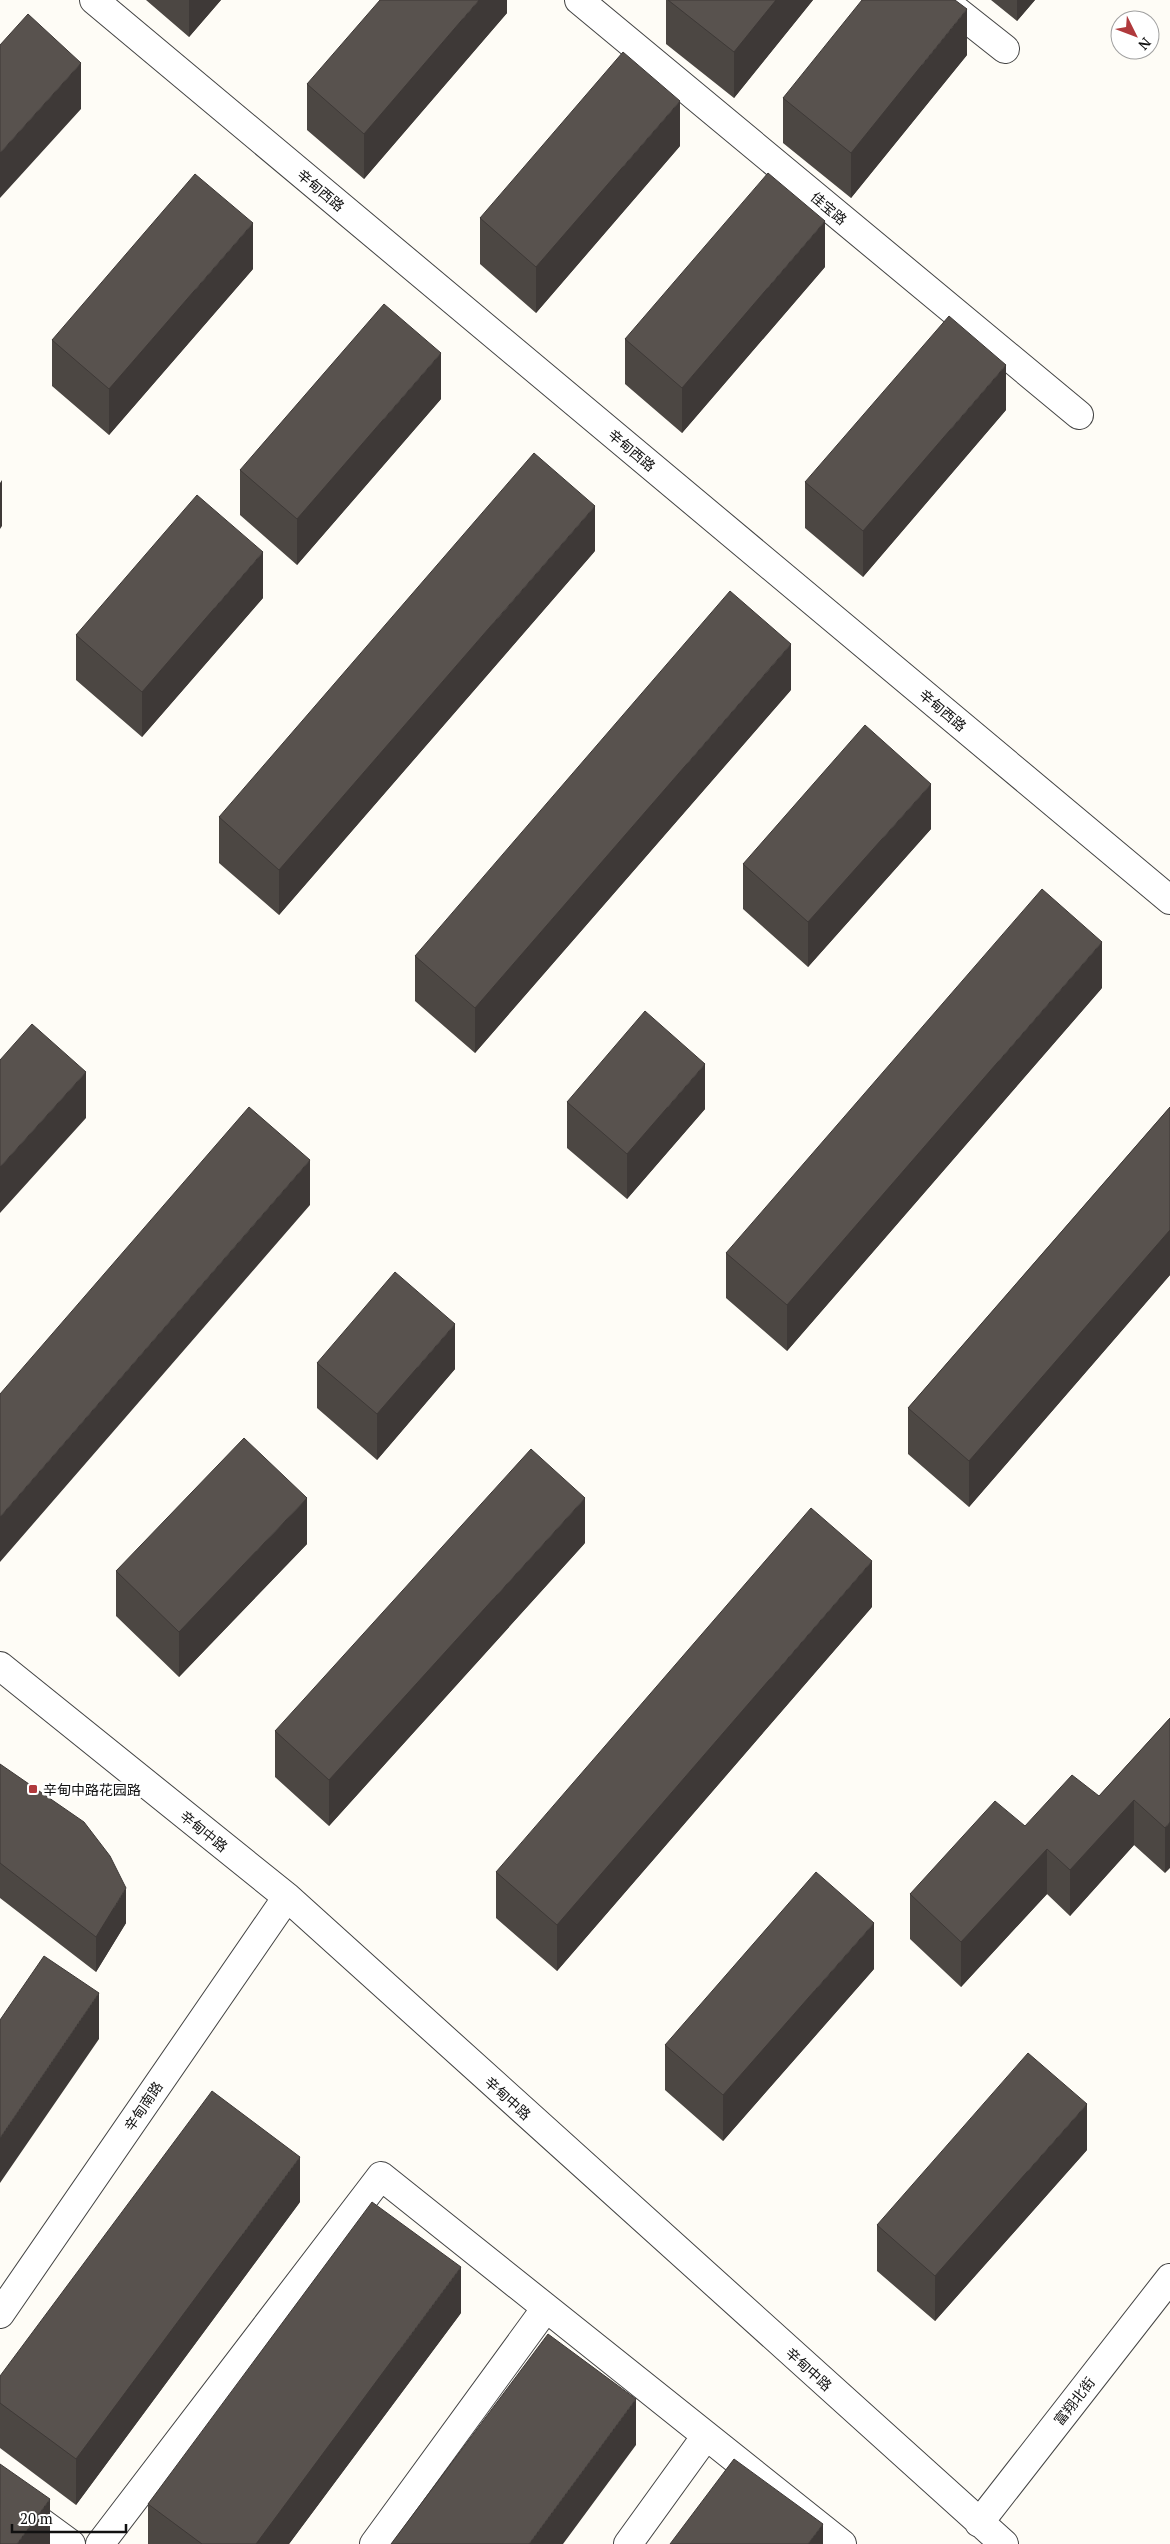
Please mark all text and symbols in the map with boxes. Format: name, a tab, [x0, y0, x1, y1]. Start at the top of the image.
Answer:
north arrow	[1110, 10, 1160, 60]
text: N	[1134, 34, 1156, 55]
street label: 辛甸西路	[293, 165, 349, 215]
street label: 佳宝路	[807, 187, 851, 229]
street label: 辛甸西路	[604, 425, 660, 475]
street label: 辛甸西路	[915, 685, 971, 735]
place label: 辛甸中路花园路	[43, 1780, 141, 1799]
marker: 辛甸中路花园路	[27, 1783, 39, 1795]
street label: 辛甸中路	[176, 1806, 232, 1856]
street label: 辛甸中路	[481, 2072, 535, 2124]
street label: 辛甸南路	[119, 2077, 167, 2135]
street label: 辛甸中路	[782, 2343, 836, 2395]
street label: 富翔北街	[1049, 2373, 1099, 2429]
scale bar	[12, 2502, 126, 2534]
text: 20 m	[20, 2508, 53, 2528]

